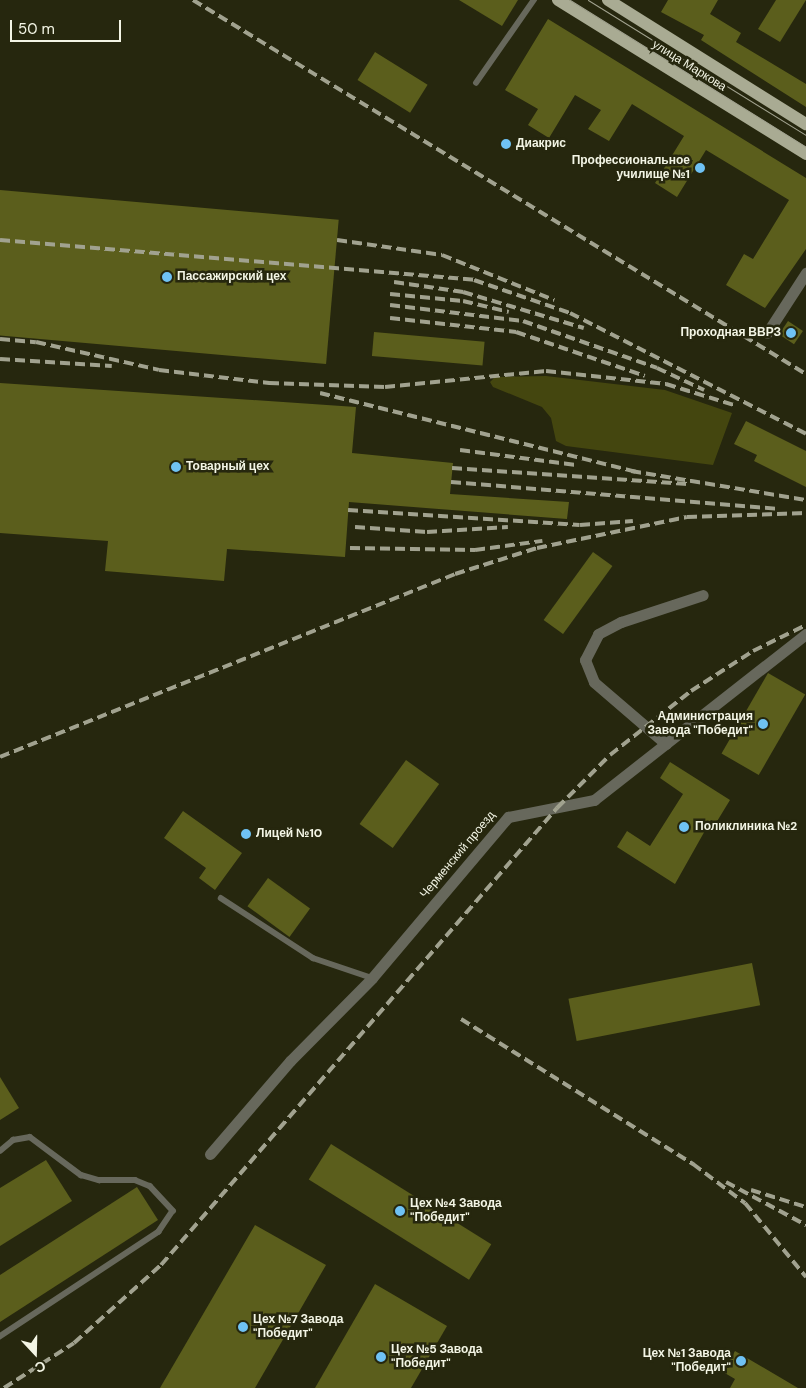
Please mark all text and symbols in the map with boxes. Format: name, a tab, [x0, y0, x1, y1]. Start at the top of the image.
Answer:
scale bar	[12, 10, 124, 42]
text: 50 m	[18, 19, 55, 39]
street label: улица Маркова	[649, 37, 729, 95]
place label: Диакрис	[516, 137, 566, 151]
marker: Диакрис	[500, 138, 512, 150]
place label: Профессиональное училище №1	[572, 154, 690, 182]
marker: Профессиональное училище №1	[694, 162, 706, 174]
place label: Пассажирский цех	[177, 270, 287, 284]
marker: Пассажирский цех	[161, 271, 173, 283]
place label: Проходная ВВРЗ	[680, 326, 781, 340]
marker: Проходная ВВРЗ	[785, 327, 797, 339]
place label: Товарный цех	[186, 460, 269, 474]
marker: Товарный цех	[170, 461, 182, 473]
place label: Администрация Завода "Победит"	[648, 710, 753, 738]
marker: Администрация Завода "Победит"	[757, 718, 769, 730]
street label: Черменский проезд	[417, 809, 499, 901]
marker: Поликлиника №2	[677, 820, 691, 834]
place label: Поликлиника №2	[695, 820, 797, 834]
place label: Лицей №10	[256, 827, 322, 841]
marker: Лицей №10	[240, 828, 252, 840]
place label: Цех №4 Завода "Победит"	[410, 1197, 502, 1225]
marker: Цех №4 Завода "Победит"	[394, 1205, 406, 1217]
place label: Цех №7 Завода "Победит"	[253, 1313, 343, 1341]
marker: Цех №7 Завода "Победит"	[237, 1321, 249, 1333]
north arrow	[10, 1328, 60, 1378]
place label: Цех №5 Завода "Победит"	[391, 1343, 482, 1371]
place label: Цех №1 Завода "Победит"	[643, 1347, 731, 1375]
marker: Цех №5 Завода "Победит"	[375, 1351, 387, 1363]
marker: Цех №1 Завода "Победит"	[735, 1355, 747, 1367]
text: С	[32, 1357, 48, 1377]

